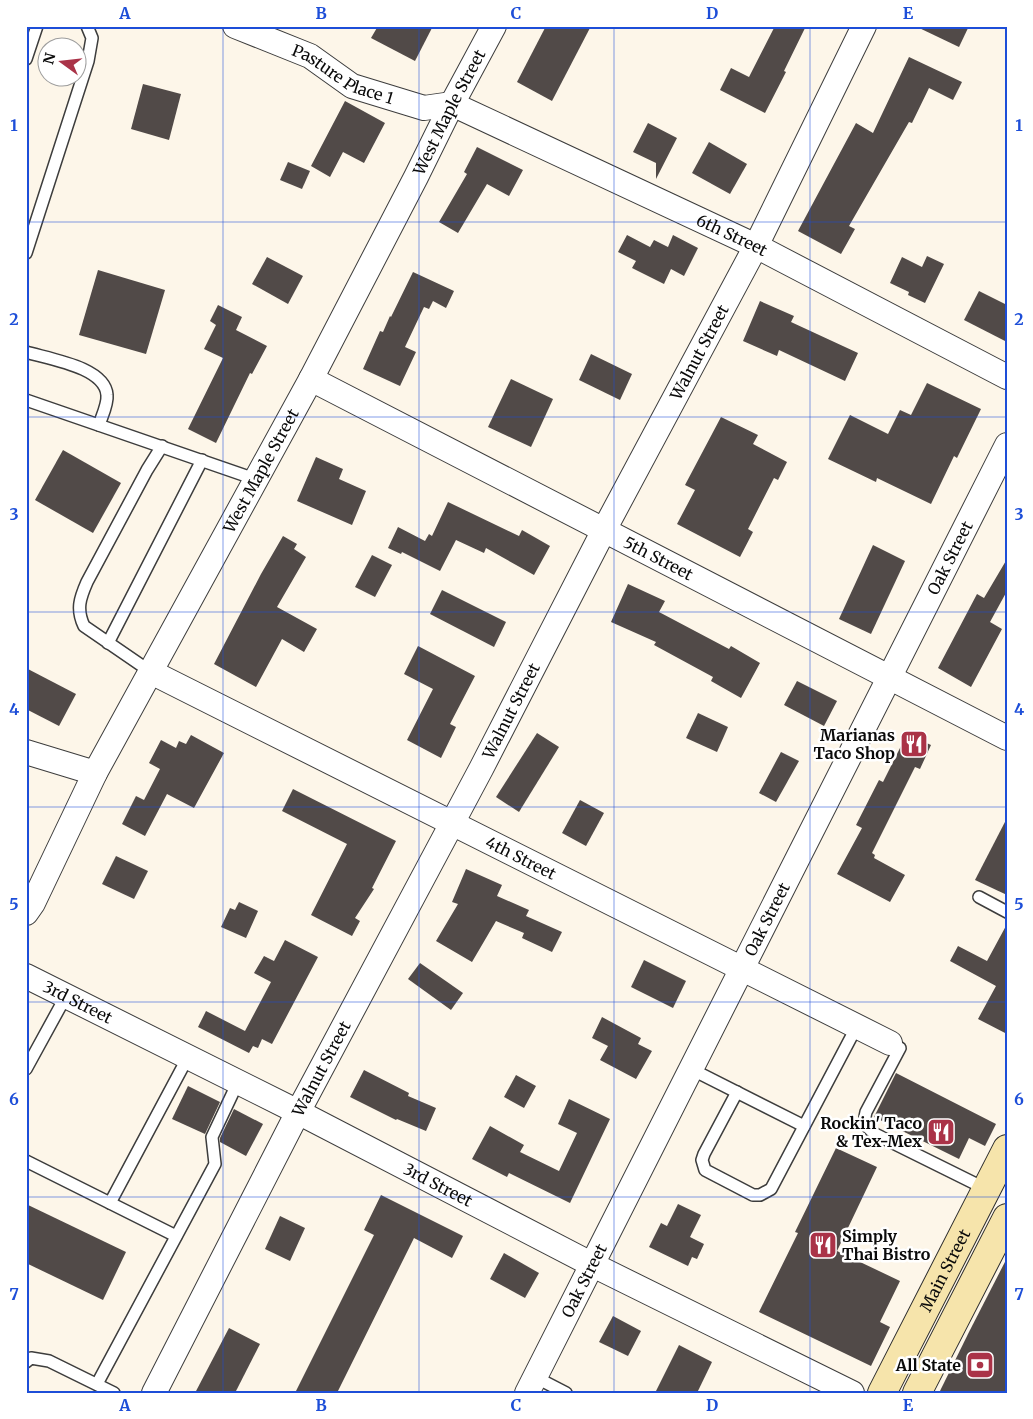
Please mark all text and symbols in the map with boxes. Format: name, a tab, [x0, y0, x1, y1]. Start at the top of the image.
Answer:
text: A	[118, 3, 131, 23]
text: B	[315, 3, 327, 23]
text: C	[511, 3, 521, 23]
text: D	[706, 3, 718, 23]
text: E	[903, 3, 914, 23]
north arrow	[38, 38, 88, 88]
street label: Pasture Place 1	[289, 40, 396, 108]
street label: West Maple Street	[408, 45, 490, 179]
text: N	[39, 51, 60, 66]
text: 1	[10, 115, 18, 135]
text: 1	[1015, 115, 1023, 135]
street label: 6th Street	[693, 210, 771, 261]
street label: Walnut Street	[665, 301, 733, 404]
text: 2	[9, 309, 19, 329]
text: 2	[1014, 309, 1024, 329]
street label: West Maple Street	[218, 404, 303, 537]
text: 3	[9, 504, 19, 524]
text: 3	[1014, 504, 1024, 524]
street label: Oak Street	[923, 517, 977, 598]
street label: 5th Street	[621, 532, 697, 585]
street label: Walnut Street	[478, 659, 544, 763]
text: 4	[9, 699, 19, 719]
text: 4	[1014, 699, 1024, 719]
place label: Marianas Taco Shop	[814, 725, 895, 763]
restaurant icon: Marianas Taco Shop	[899, 729, 929, 759]
street label: 4th Street	[483, 832, 560, 884]
street label: Oak Street	[740, 878, 794, 959]
text: 5	[9, 894, 19, 914]
text: 5	[1014, 894, 1024, 914]
street label: 3rd Street	[40, 976, 116, 1028]
street label: Walnut Street	[287, 1017, 355, 1120]
text: 6	[9, 1089, 19, 1109]
text: 6	[1014, 1089, 1024, 1109]
place label: Rockin' Taco & Tex-Mex	[820, 1113, 922, 1151]
restaurant icon: Rockin' Taco & Tex-Mex	[926, 1117, 956, 1147]
street label: 3rd Street	[400, 1159, 477, 1211]
street label: Main Street	[916, 1225, 975, 1315]
place label: Simply Thai Bistro	[842, 1226, 931, 1264]
restaurant icon: Simply Thai Bistro	[808, 1230, 838, 1260]
street label: Oak Street	[557, 1240, 611, 1321]
text: 7	[9, 1284, 19, 1304]
text: 7	[1014, 1284, 1024, 1304]
bank icon: All State	[965, 1350, 995, 1380]
place label: All State	[895, 1355, 961, 1375]
text: A	[118, 1395, 131, 1415]
text: B	[315, 1395, 327, 1415]
text: C	[511, 1395, 521, 1415]
text: D	[706, 1395, 718, 1415]
text: E	[903, 1395, 914, 1415]

